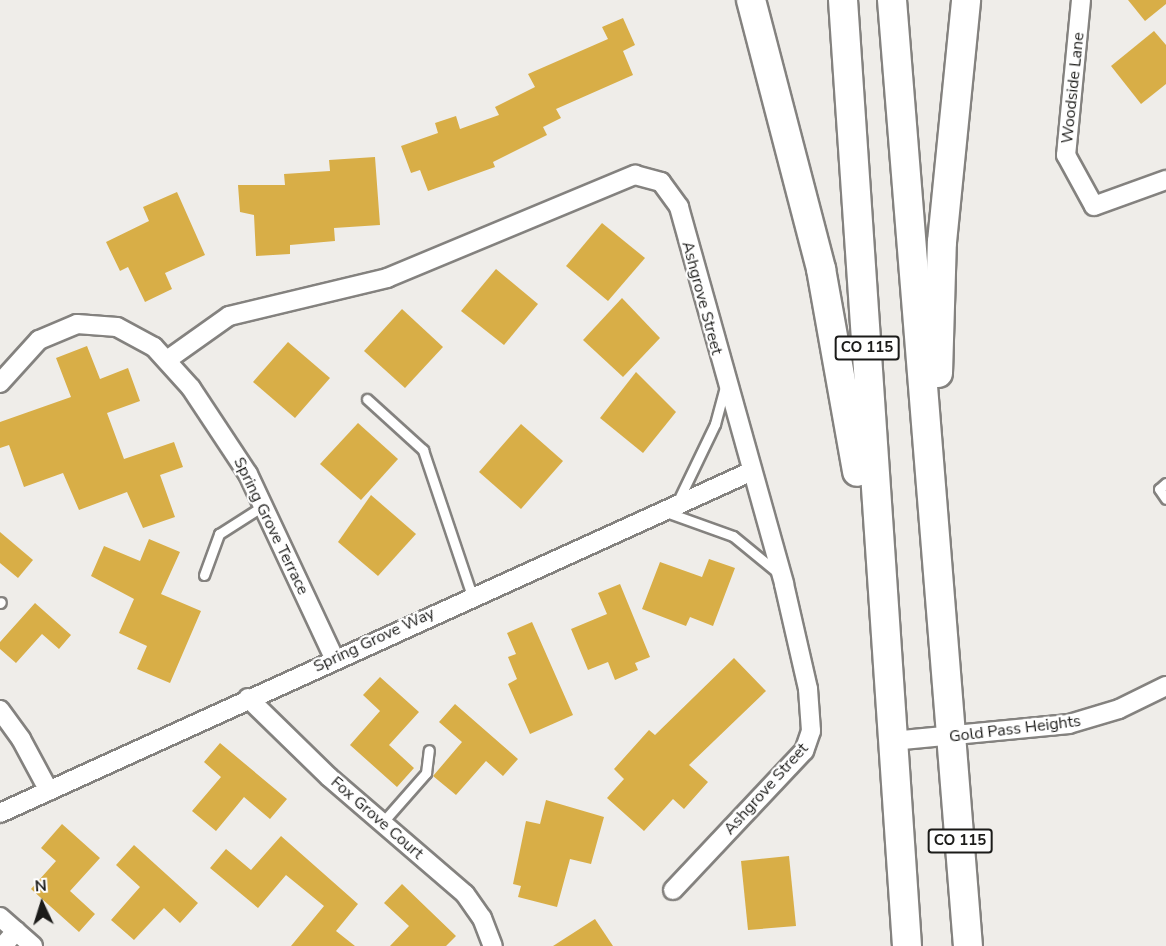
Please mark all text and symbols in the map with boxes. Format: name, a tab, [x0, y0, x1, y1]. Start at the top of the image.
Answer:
street label: Woodside Lane	[1058, 31, 1088, 145]
street label: Ashgrove Street	[678, 239, 726, 357]
road number: CO 115	[834, 336, 900, 360]
street label: Spring Grove Terrace	[229, 454, 313, 598]
street label: Spring Grove Way	[310, 604, 438, 676]
street label: Gold Pass Heights	[948, 711, 1082, 747]
street label: Ashgrove Street	[720, 739, 812, 839]
street label: Fox Grove Court	[327, 773, 427, 863]
road number: CO 115	[927, 829, 993, 853]
north arrow	[12, 874, 72, 934]
text: N	[34, 875, 47, 897]

